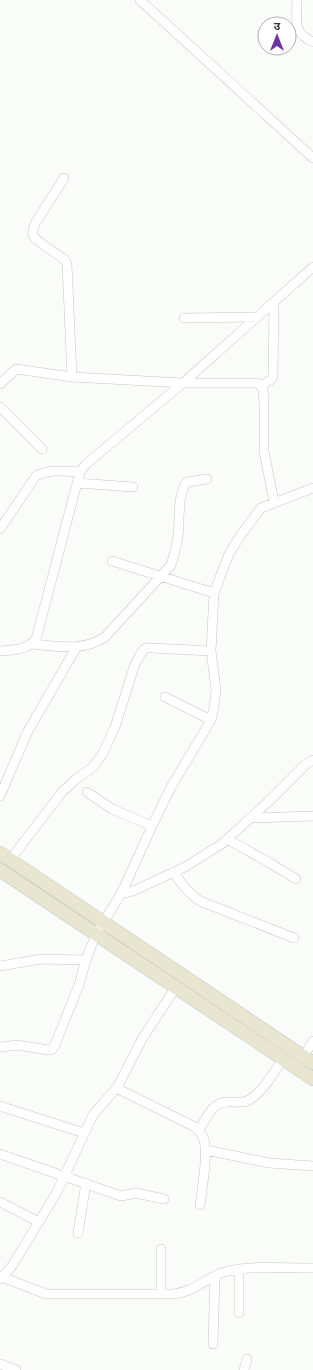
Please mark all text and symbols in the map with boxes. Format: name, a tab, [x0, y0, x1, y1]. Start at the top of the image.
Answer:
north arrow	[257, 16, 297, 56]
text: उ	[274, 18, 281, 33]

